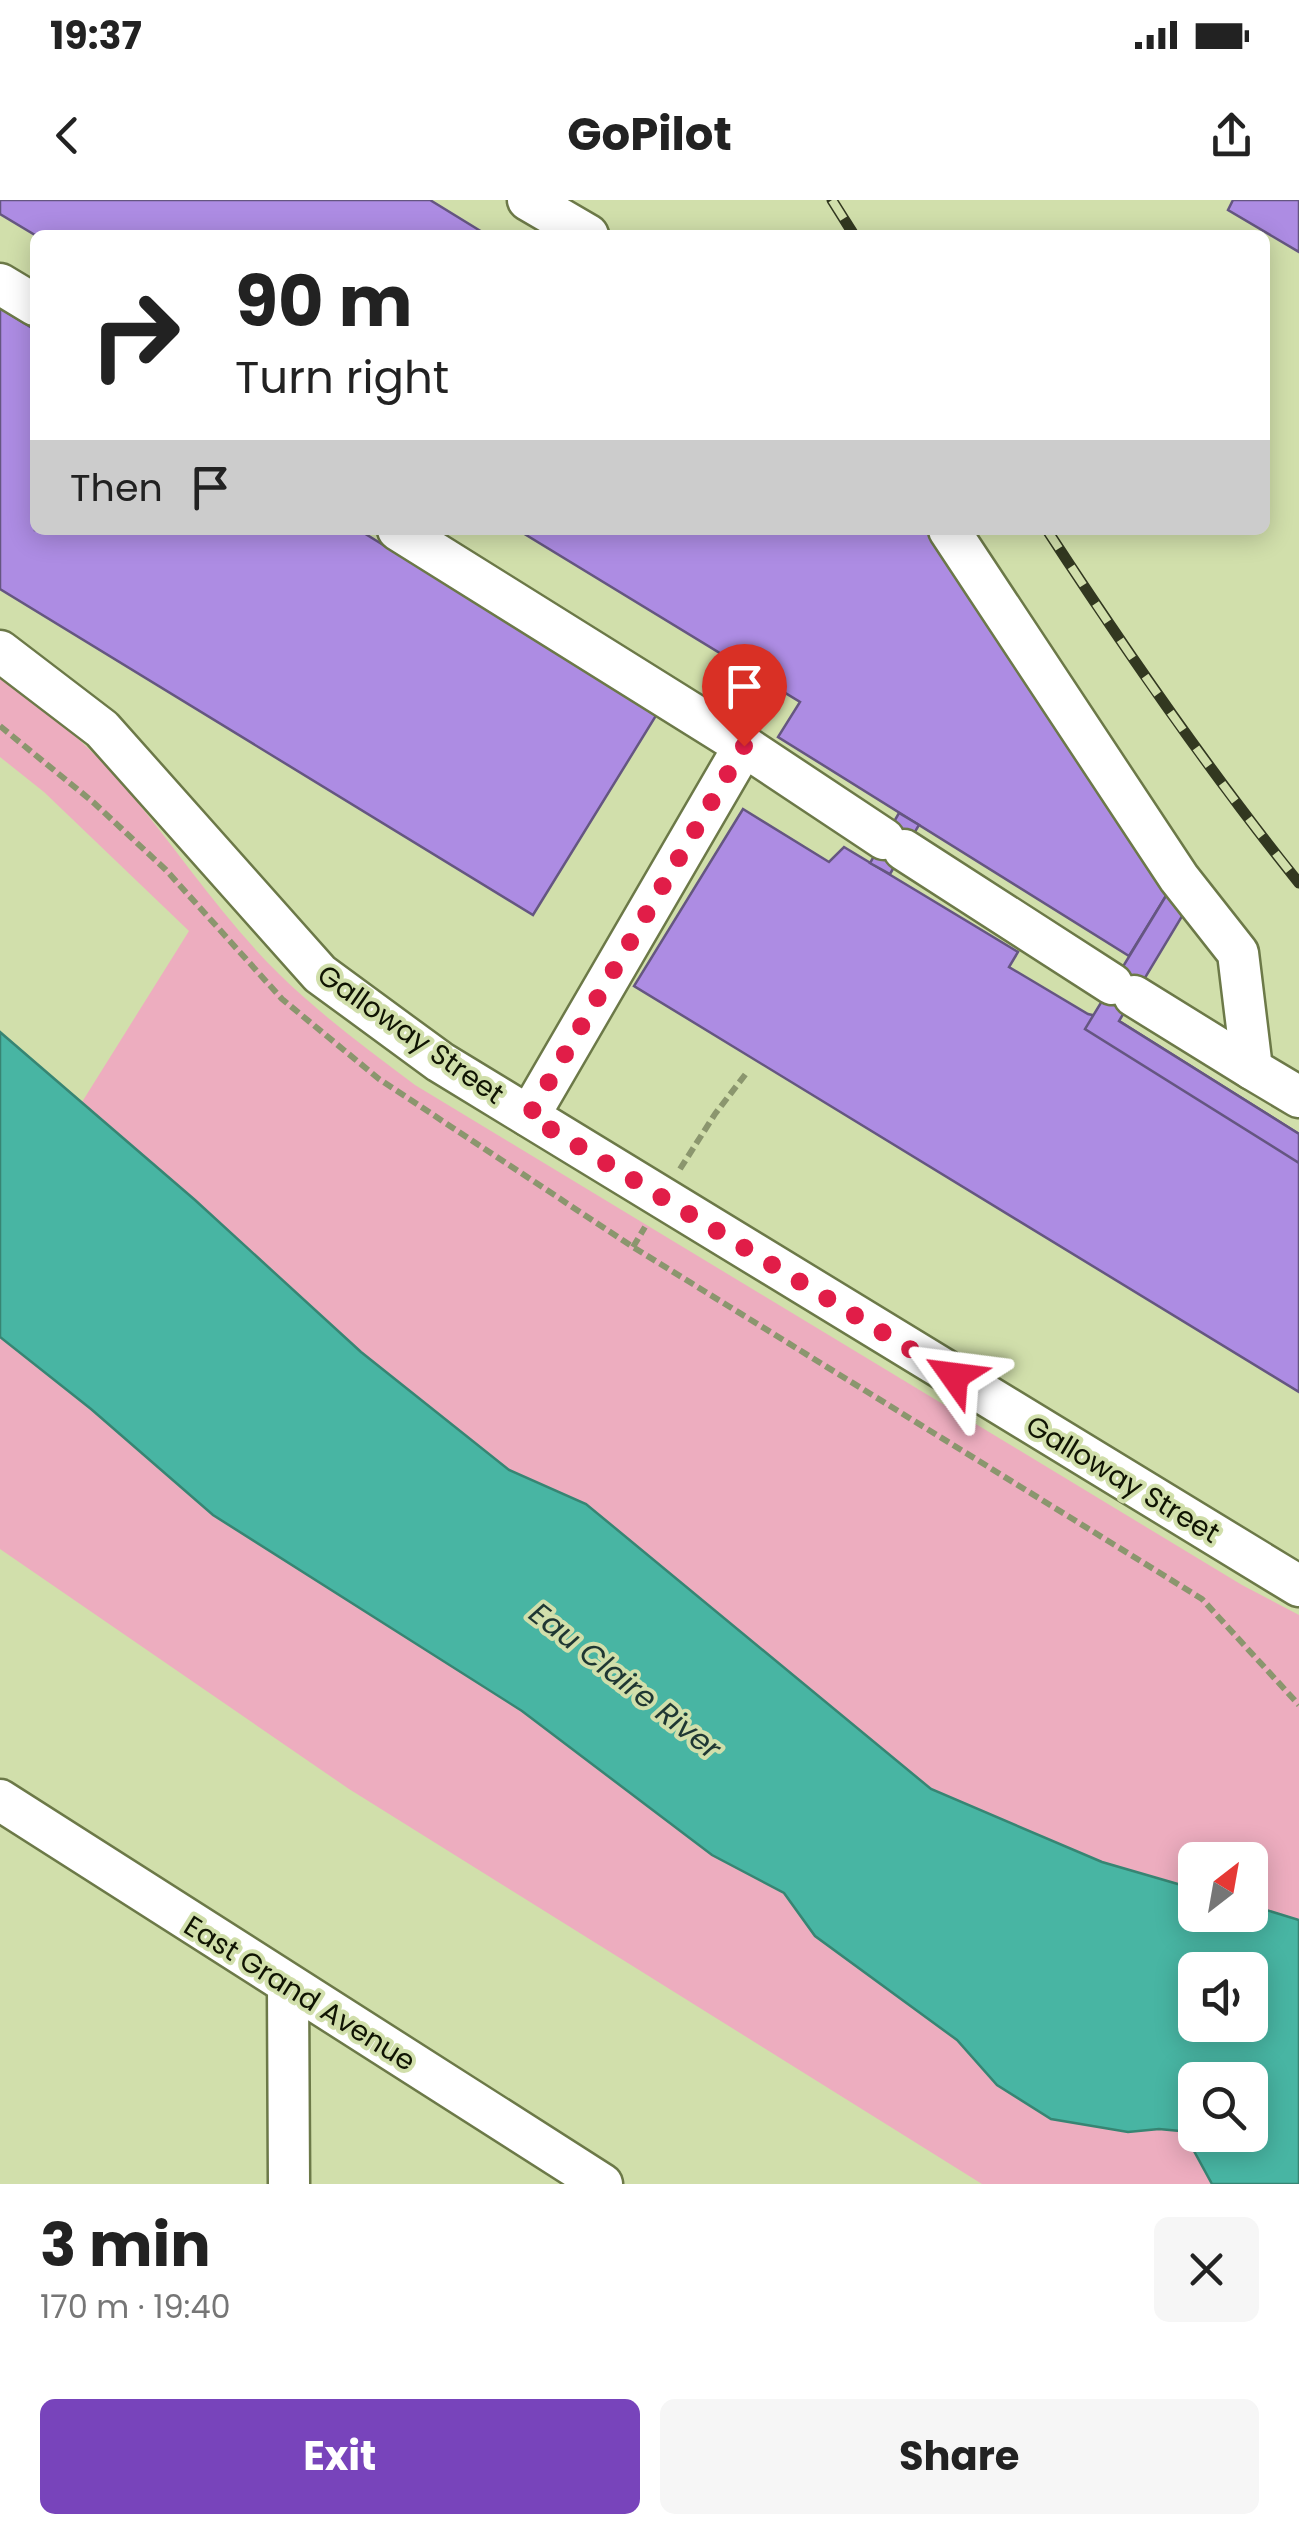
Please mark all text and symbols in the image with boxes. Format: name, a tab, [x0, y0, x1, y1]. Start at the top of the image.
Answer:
text: 19:37	[50, 9, 142, 62]
text: GoPilot	[567, 103, 732, 166]
icon: back	[40, 108, 95, 163]
icon: share	[1204, 108, 1259, 163]
text: 90 m	[235, 252, 413, 351]
icon: right	[70, 270, 200, 400]
text: Turn right	[235, 346, 449, 409]
icon: arrive	[183, 460, 238, 515]
text: Then	[70, 461, 163, 514]
pin	[702, 644, 787, 747]
icon: arrive	[717, 659, 772, 714]
street label: Galloway Street	[310, 955, 512, 1113]
position arrow	[902, 1324, 1006, 1428]
street label: Galloway Street	[1019, 1406, 1227, 1553]
water label: Eau Claire River	[520, 1592, 731, 1770]
north arrow	[1178, 1842, 1268, 1932]
map controls	[1178, 1842, 1268, 2152]
street label: East Grand Avenue	[177, 1906, 423, 2080]
button: sound	[1178, 1952, 1268, 2042]
button: search	[1178, 2062, 1268, 2152]
text: 3 min	[40, 2203, 211, 2287]
button: close	[1154, 2217, 1259, 2322]
text: 170 m · 19:40	[40, 2284, 231, 2329]
button: Exit	[40, 2399, 640, 2514]
button: Share	[660, 2399, 1259, 2514]

